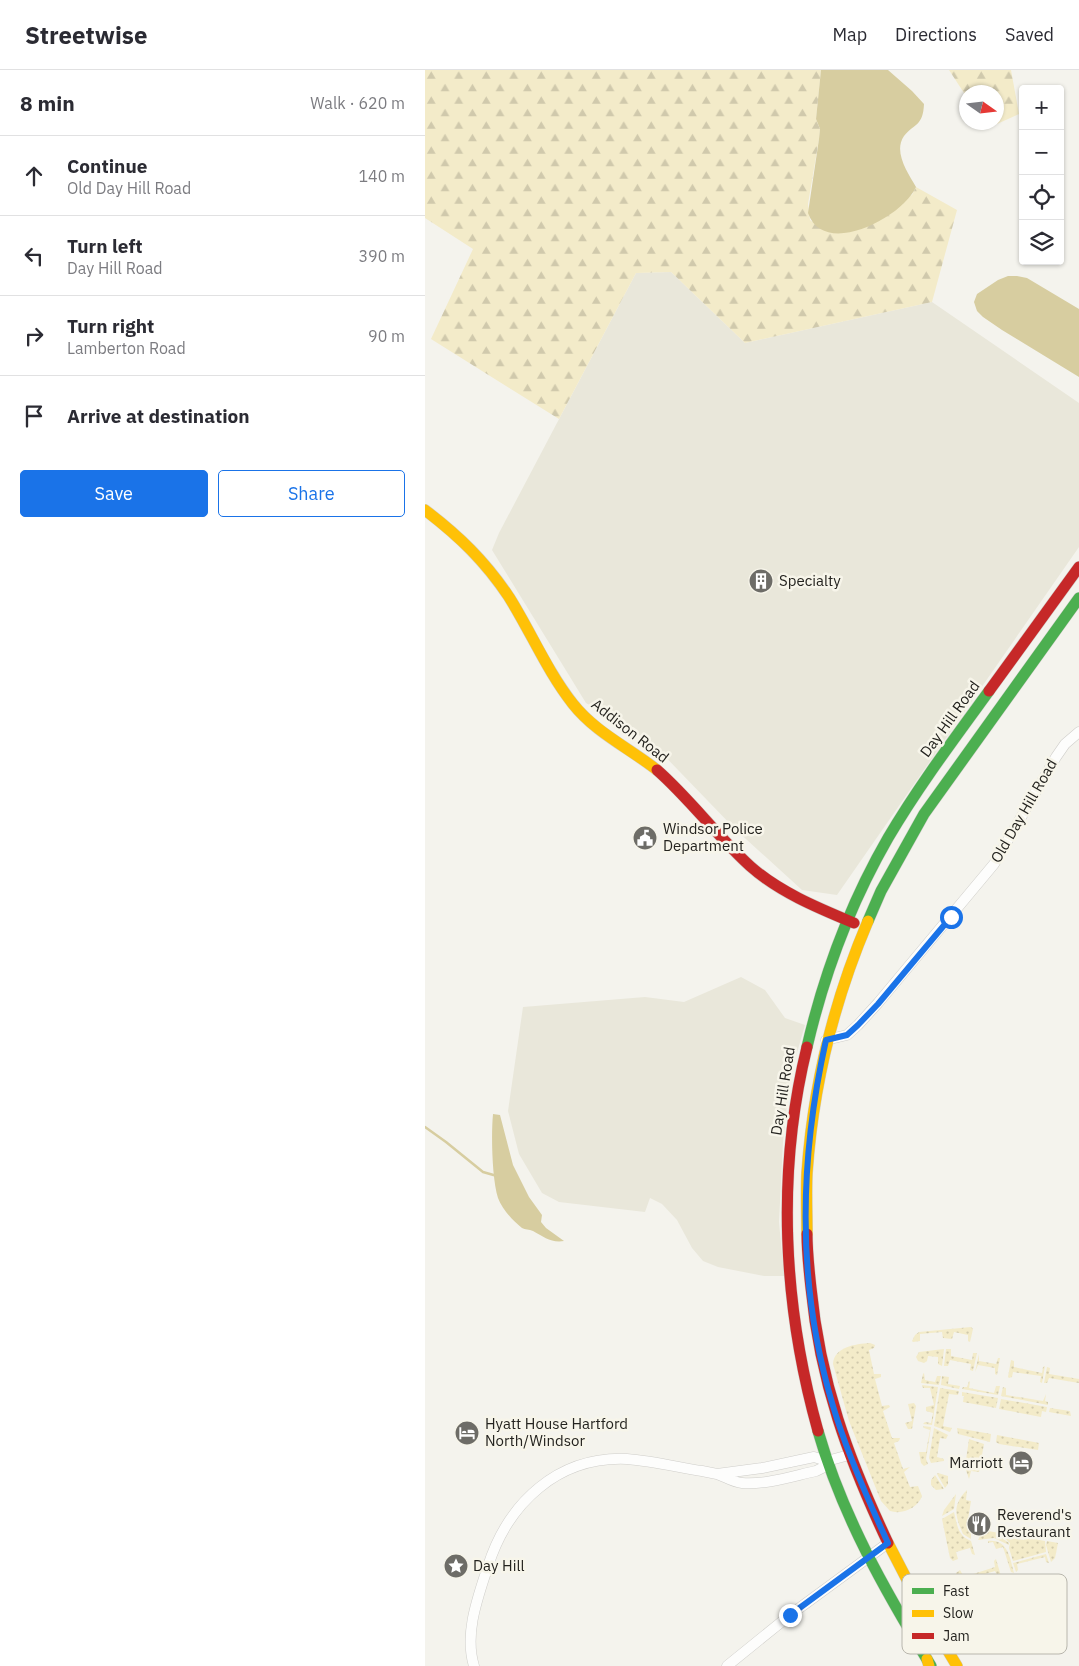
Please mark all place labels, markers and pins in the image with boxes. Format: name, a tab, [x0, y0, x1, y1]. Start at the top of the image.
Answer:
building icon: Specialty	[748, 568, 774, 594]
place label: Specialty	[779, 571, 841, 590]
place label: Windsor Police Department	[663, 819, 763, 855]
public building icon: Windsor Police Department	[632, 825, 658, 851]
place label: Hyatt House Hartford North/Windsor	[485, 1414, 628, 1450]
hotel icon: Hyatt House Hartford North/Windsor	[454, 1420, 480, 1446]
hotel icon: Marriott	[1008, 1450, 1034, 1476]
place label: Marriott	[949, 1453, 1003, 1472]
place label: Reverend's Restaurant	[997, 1505, 1072, 1541]
restaurant icon: Reverend's Restaurant	[966, 1511, 992, 1537]
place icon: Day Hill	[443, 1553, 469, 1579]
place label: Day Hill	[473, 1556, 524, 1575]

